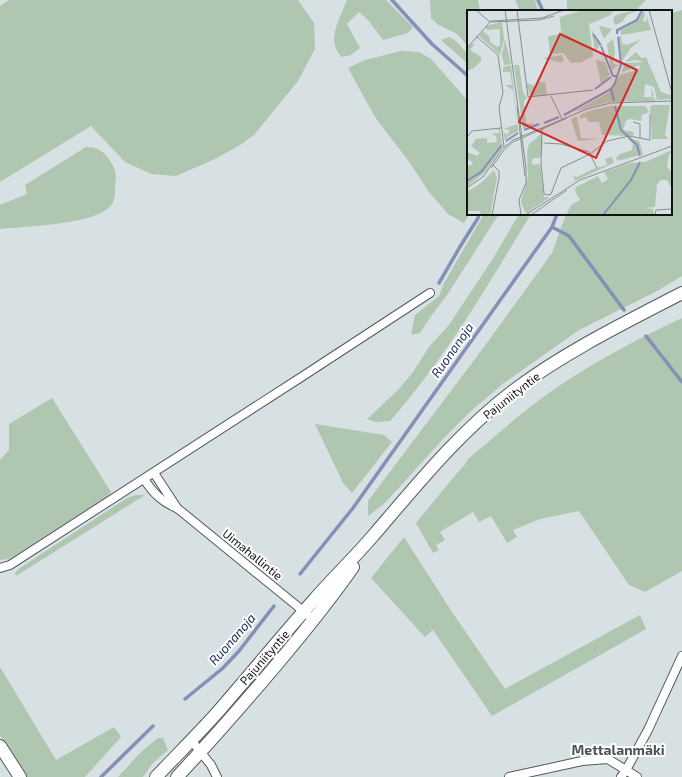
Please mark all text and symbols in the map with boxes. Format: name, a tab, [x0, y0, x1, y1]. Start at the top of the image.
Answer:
inset map	[467, 10, 672, 215]
water label: Ruonanoja	[427, 320, 477, 380]
street label: Pajuniityntie	[480, 368, 543, 422]
street label: Uimahallintie	[220, 526, 286, 582]
water label: Ruonanoja	[205, 610, 259, 668]
street label: Pajuniityntie	[236, 627, 292, 688]
district label: Mettalanmäki	[571, 741, 665, 758]

